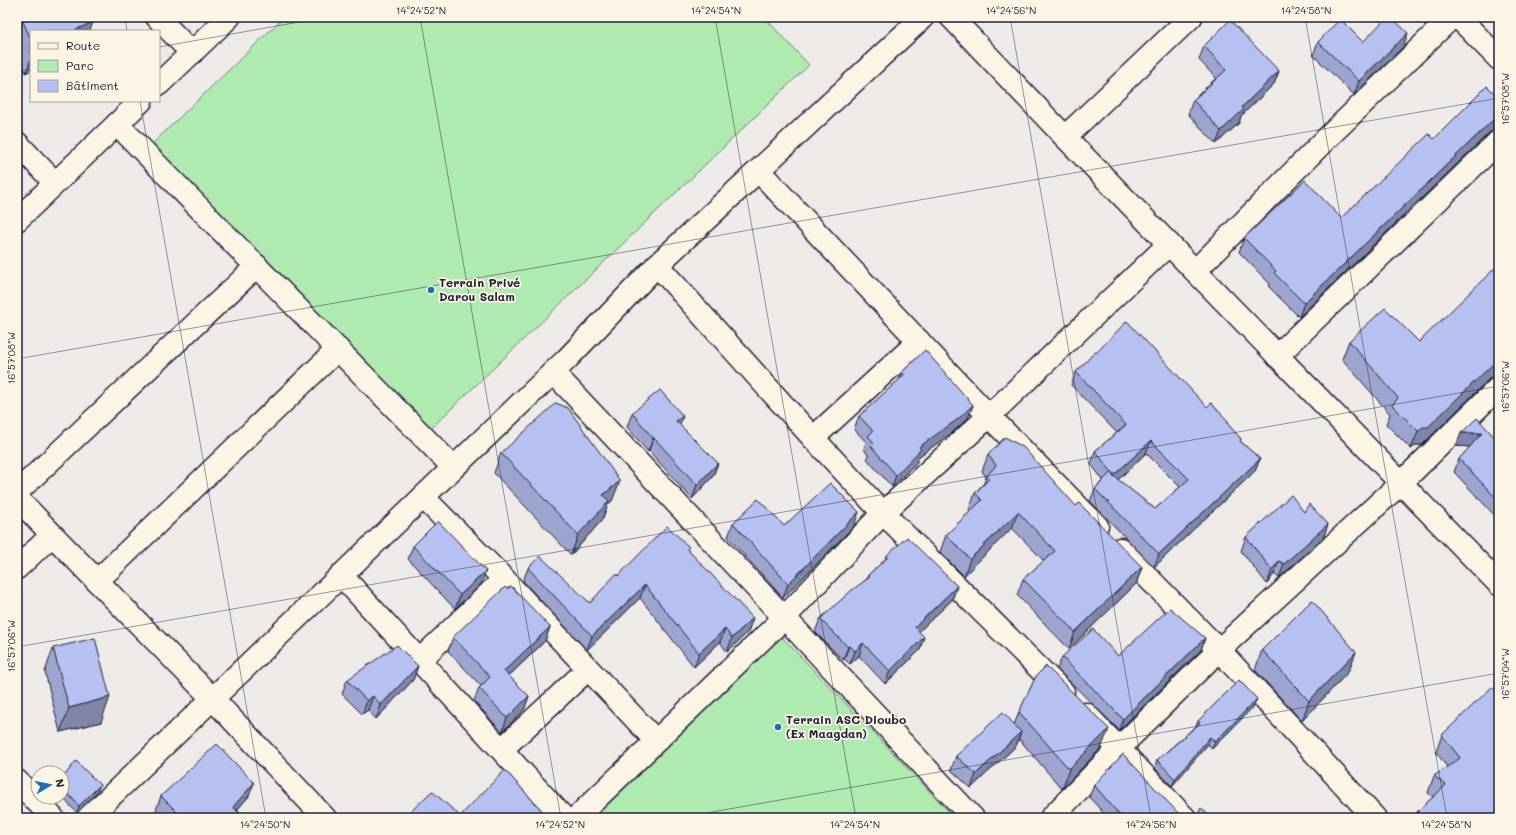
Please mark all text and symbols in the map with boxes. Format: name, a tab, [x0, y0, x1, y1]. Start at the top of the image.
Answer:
text: 14°24'52"N	[396, 3, 446, 17]
text: 14°24'54"N	[691, 3, 741, 17]
text: 14°24'56"N	[986, 3, 1036, 17]
text: 14°24'58"N	[1281, 3, 1331, 17]
legend	[30, 30, 160, 102]
text: Route	[66, 37, 100, 53]
text: Parc	[66, 57, 94, 73]
text: 16°57'08"W	[1498, 73, 1512, 125]
text: Bâtiment	[66, 77, 119, 93]
place label: Terrain Privé Darou Salam	[439, 274, 520, 304]
marker: Terrain Privé Darou Salam	[426, 285, 436, 295]
text: 16°57'08"W	[4, 332, 18, 384]
text: 16°57'06"W	[1498, 361, 1512, 413]
text: 16°57'06"W	[4, 620, 18, 672]
text: 16°57'04"W	[1498, 648, 1512, 700]
place label: Terrain ASC Dioubo (Ex Maagdan)	[786, 711, 906, 741]
marker: Terrain ASC Dioubo (Ex Maagdan)	[773, 722, 783, 732]
north arrow	[30, 765, 70, 805]
text: N	[52, 778, 68, 789]
text: 14°24'50"N	[240, 817, 290, 831]
text: 14°24'52"N	[535, 817, 585, 831]
text: 14°24'54"N	[830, 817, 880, 831]
text: 14°24'56"N	[1126, 817, 1176, 831]
text: 14°24'58"N	[1421, 817, 1471, 831]

